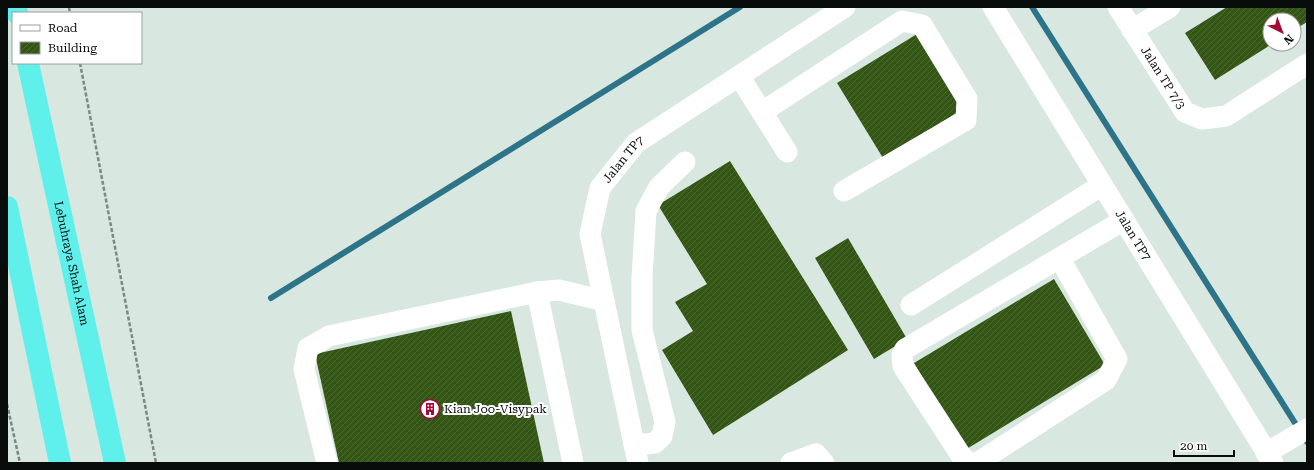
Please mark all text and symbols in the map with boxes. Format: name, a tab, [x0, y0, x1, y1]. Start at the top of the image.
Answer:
legend	[12, 12, 142, 64]
north arrow	[1262, 12, 1302, 52]
text: Road	[48, 21, 78, 35]
text: N	[1280, 31, 1296, 47]
text: Building	[48, 41, 97, 55]
street label: Jalan TP 7/3	[1138, 44, 1188, 112]
street label: Jalan TP7	[600, 133, 646, 186]
street label: Lebuhraya Shah Alam	[51, 200, 92, 327]
street label: Jalan TP7	[1112, 208, 1154, 263]
building icon: Kian Joo-Visypak	[419, 398, 441, 420]
place label: Kian Joo-Visypak	[444, 402, 547, 416]
scale bar	[1174, 432, 1234, 458]
text: 20 m	[1180, 439, 1207, 453]

